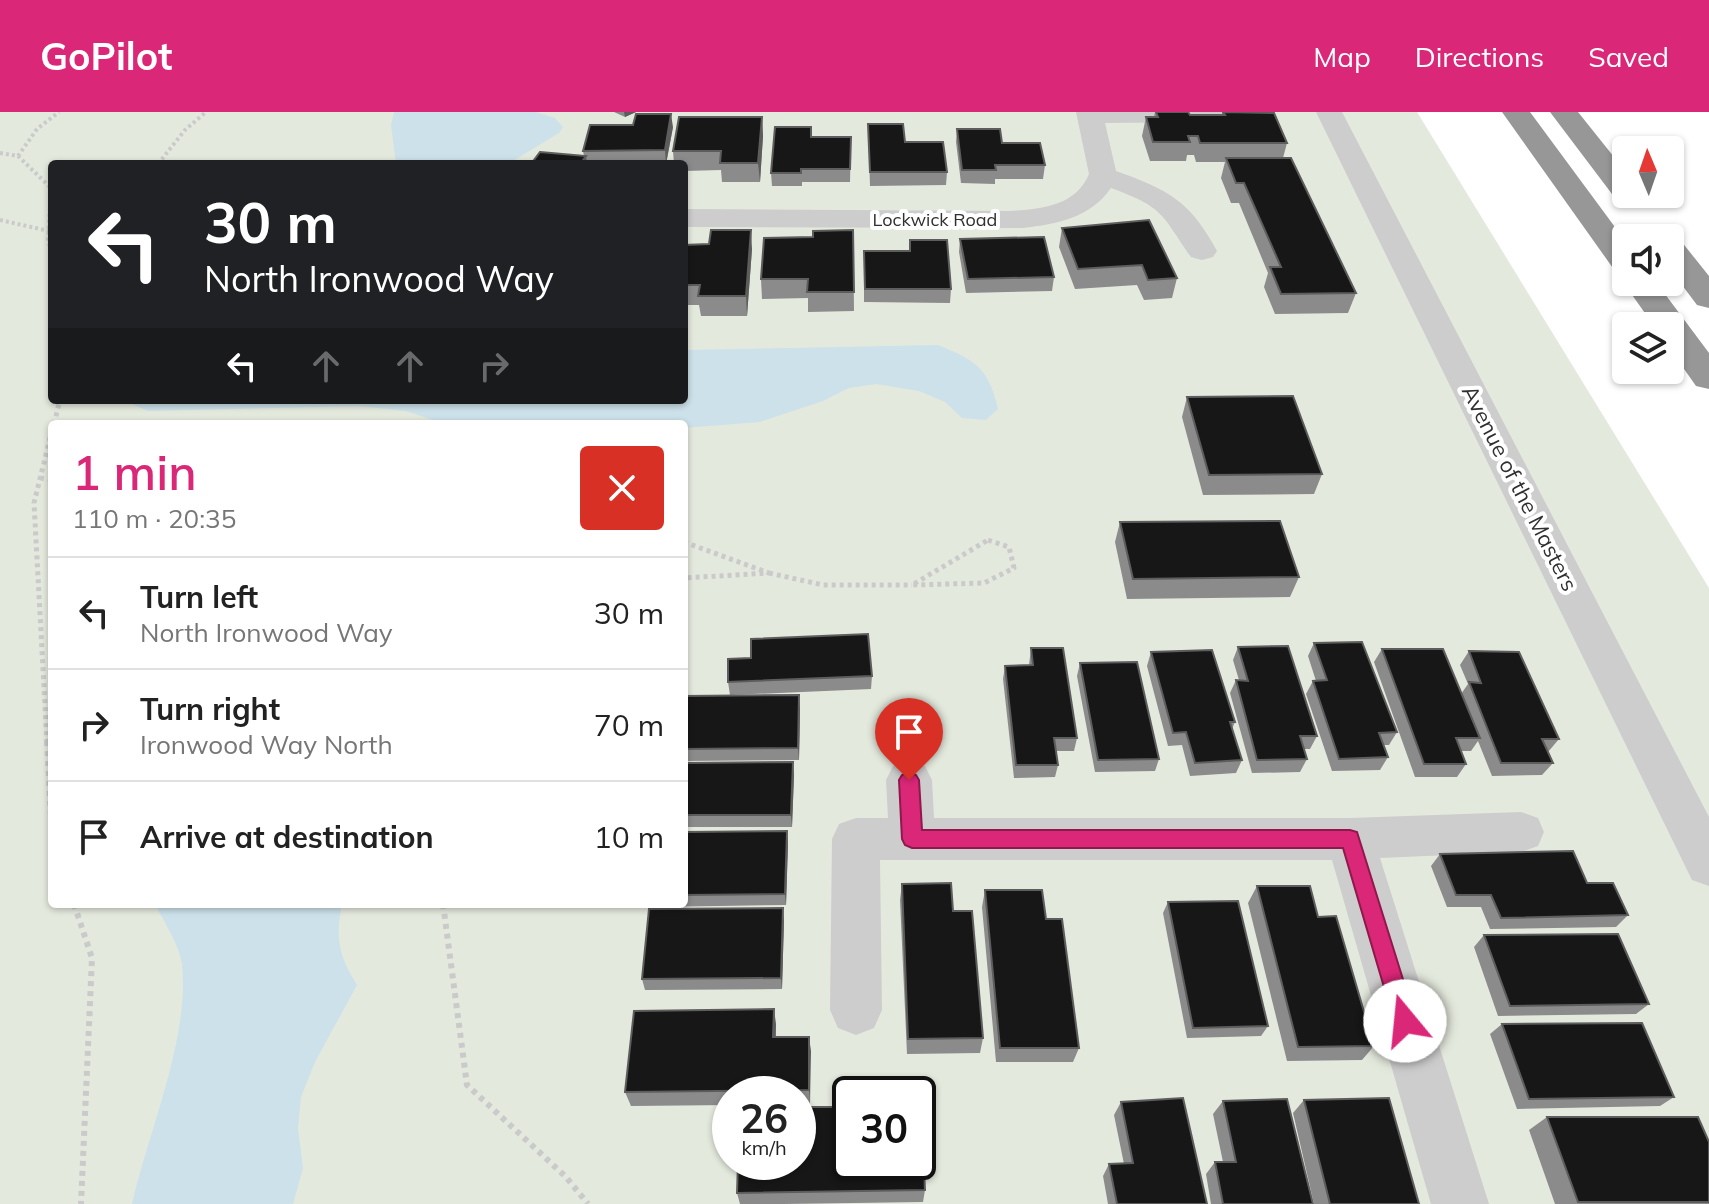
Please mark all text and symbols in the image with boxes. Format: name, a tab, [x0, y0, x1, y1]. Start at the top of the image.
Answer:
text: GoPilot	[40, 32, 172, 80]
text: Map	[1313, 39, 1371, 74]
text: Directions	[1415, 39, 1544, 74]
text: Saved	[1588, 39, 1669, 74]
north arrow	[1612, 136, 1684, 208]
map controls	[1612, 136, 1684, 384]
text: 30 m	[204, 187, 337, 257]
icon: left	[72, 192, 176, 296]
street label: Lockwick Road	[873, 208, 997, 231]
button: sound	[1612, 224, 1684, 296]
text: North Ironwood Way	[204, 256, 554, 301]
button: layers	[1612, 312, 1684, 384]
icon: left	[220, 344, 264, 388]
icon: ahead	[304, 344, 348, 388]
icon: ahead	[388, 344, 432, 388]
icon: right	[472, 344, 516, 388]
street label: Avenue of the Masters	[1456, 380, 1584, 596]
text: 1 min	[72, 442, 197, 502]
button: close	[580, 446, 664, 530]
text: 110 m · 20:35	[72, 502, 236, 535]
text: Turn left	[140, 578, 258, 616]
icon: left	[72, 591, 116, 635]
text: 30 m	[594, 594, 664, 632]
text: North Ironwood Way	[140, 616, 393, 649]
text: Turn right	[140, 690, 280, 728]
pin	[875, 698, 943, 780]
icon: right	[72, 703, 116, 747]
text: 70 m	[594, 706, 664, 744]
icon: arrive	[887, 710, 931, 754]
text: Ironwood Way North	[140, 728, 393, 761]
icon: arrive	[72, 815, 116, 859]
text: Arrive at destination	[140, 818, 434, 856]
text: 10 m	[594, 818, 664, 856]
position arrow	[1363, 979, 1447, 1063]
speed limit sign: 30	[832, 1076, 936, 1180]
text: 26	[740, 1093, 788, 1143]
text: km/h	[741, 1135, 787, 1160]

